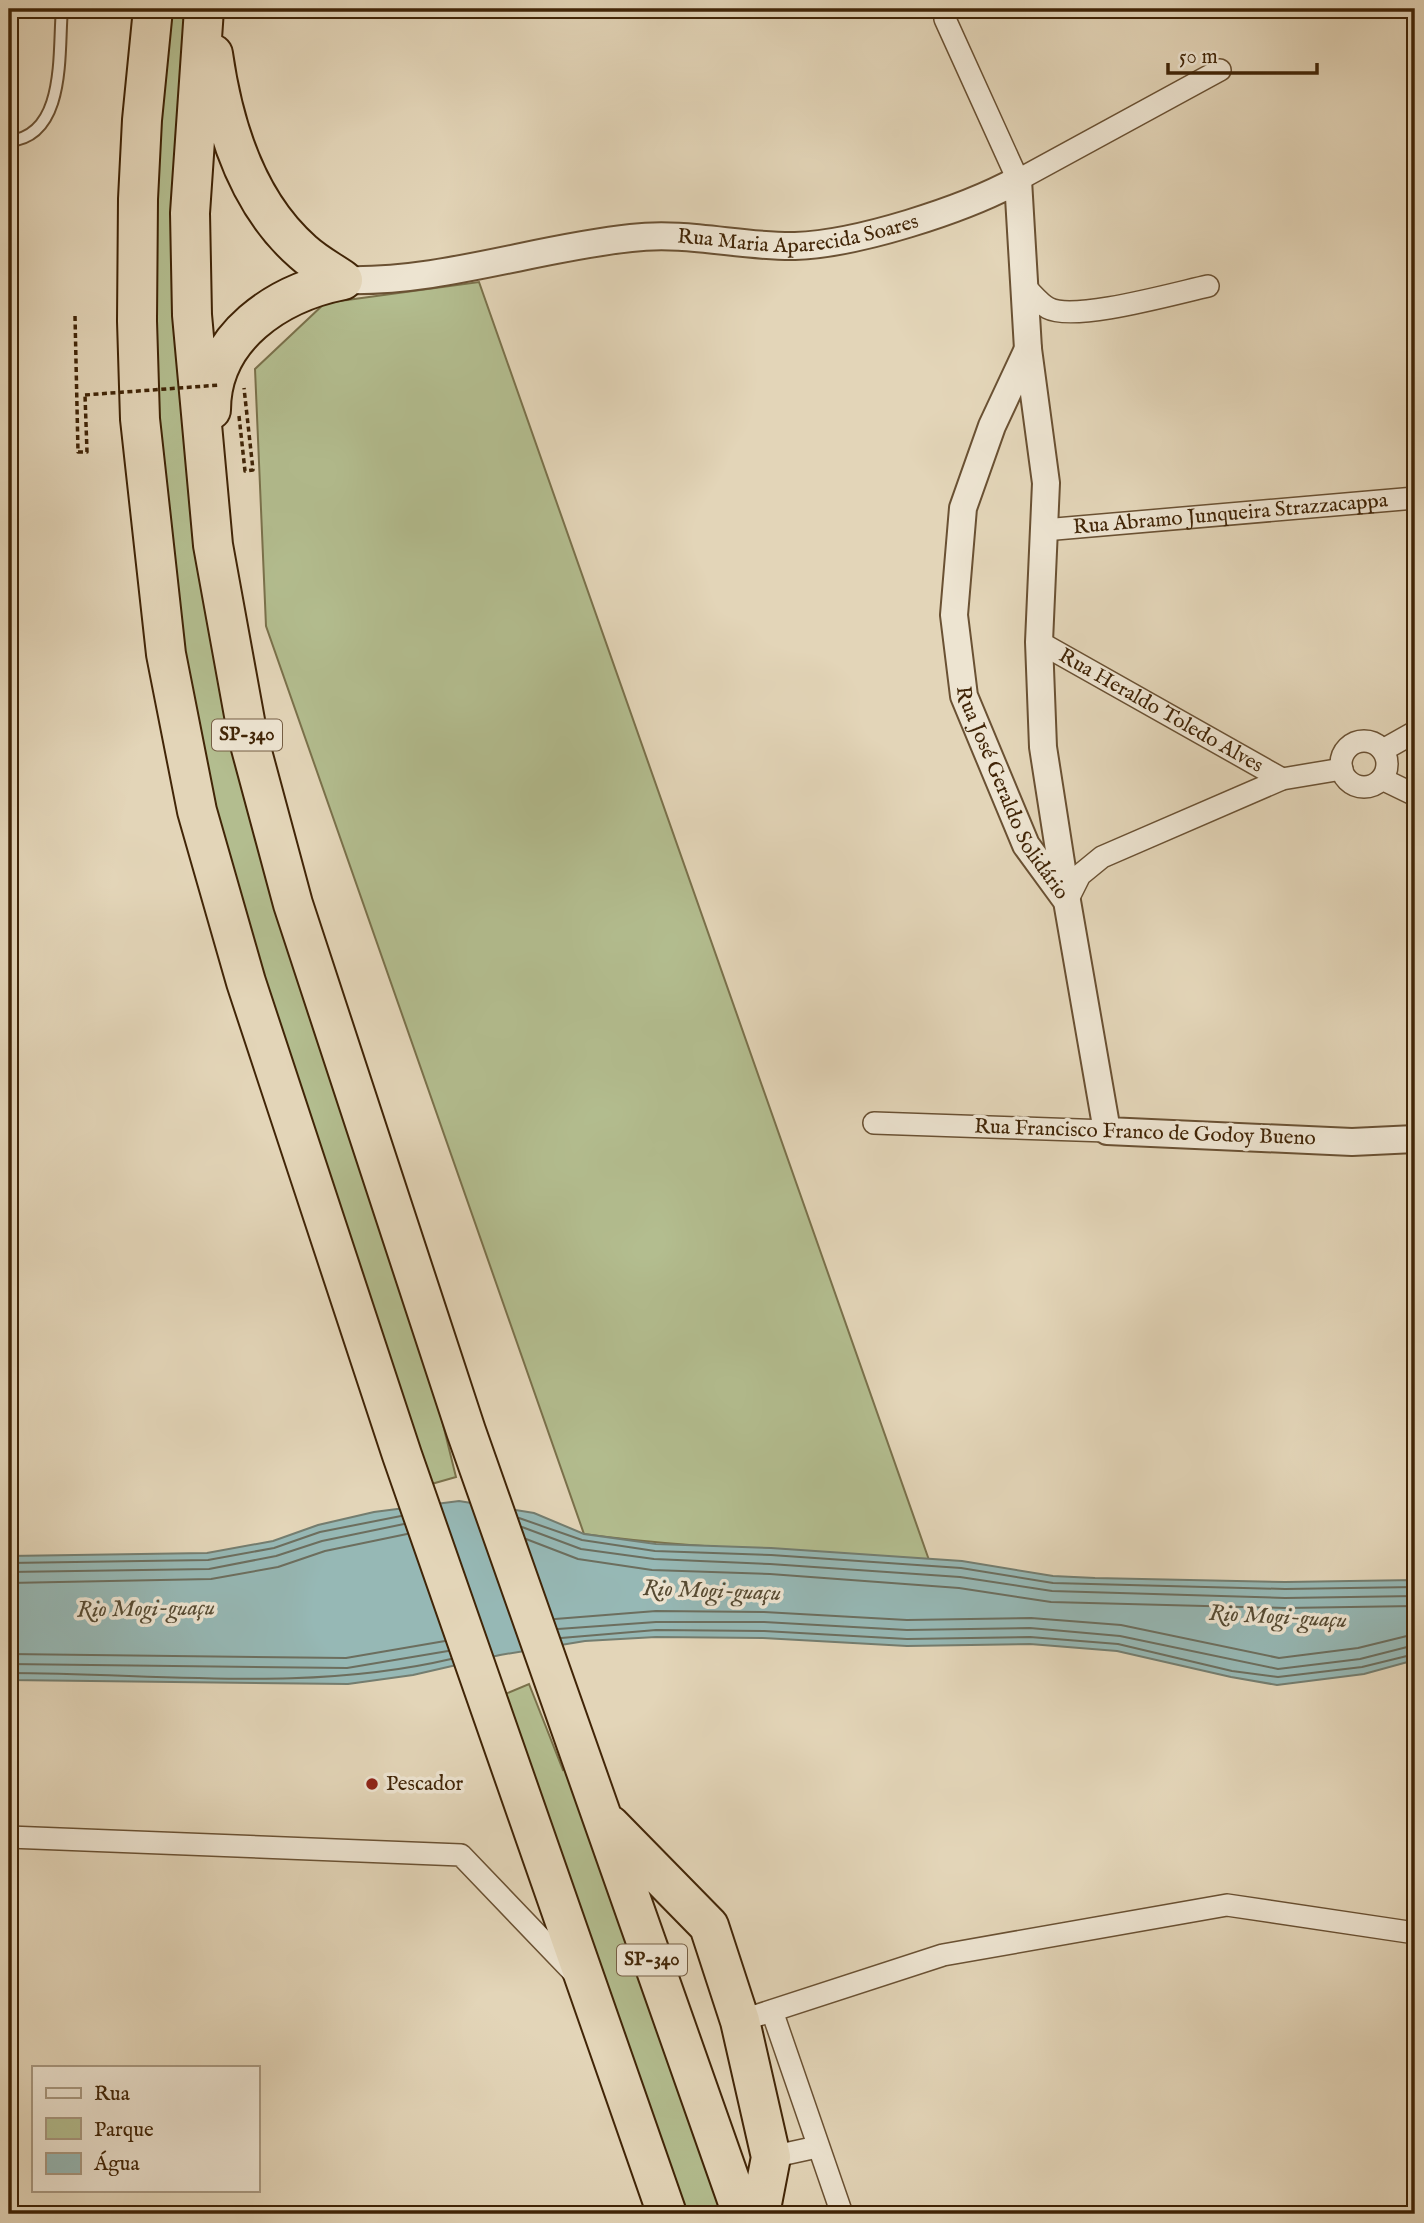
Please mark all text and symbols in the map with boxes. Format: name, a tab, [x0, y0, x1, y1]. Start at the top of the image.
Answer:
scale bar	[1168, 32, 1317, 76]
text: 50 m	[1179, 44, 1218, 71]
street label: Rua Maria Aparecida Soares	[677, 208, 922, 260]
street label: Rua Abramo Junqueira Strazzacappa	[1072, 487, 1390, 541]
street label: Rua Heraldo Toledo Alves	[1054, 642, 1268, 779]
street label: Rua José Geraldo Solidário	[949, 685, 1075, 905]
road number: SP-340	[212, 720, 282, 750]
street label: Rua Francisco Franco de Godoy Bueno	[974, 1114, 1316, 1152]
water label: Rio Mogi-guaçu	[642, 1574, 782, 1609]
water label: Rio Mogi-guaçu	[76, 1593, 216, 1626]
water label: Rio Mogi-guaçu	[1208, 1599, 1348, 1636]
place label: Pescador	[386, 1771, 463, 1798]
marker: Pescador	[364, 1776, 380, 1792]
road number: SP-340	[617, 1944, 687, 1976]
legend	[32, 2066, 259, 2192]
text: Rua	[94, 2081, 131, 2108]
text: Parque	[94, 2117, 154, 2144]
text: Água	[93, 2150, 140, 2178]

